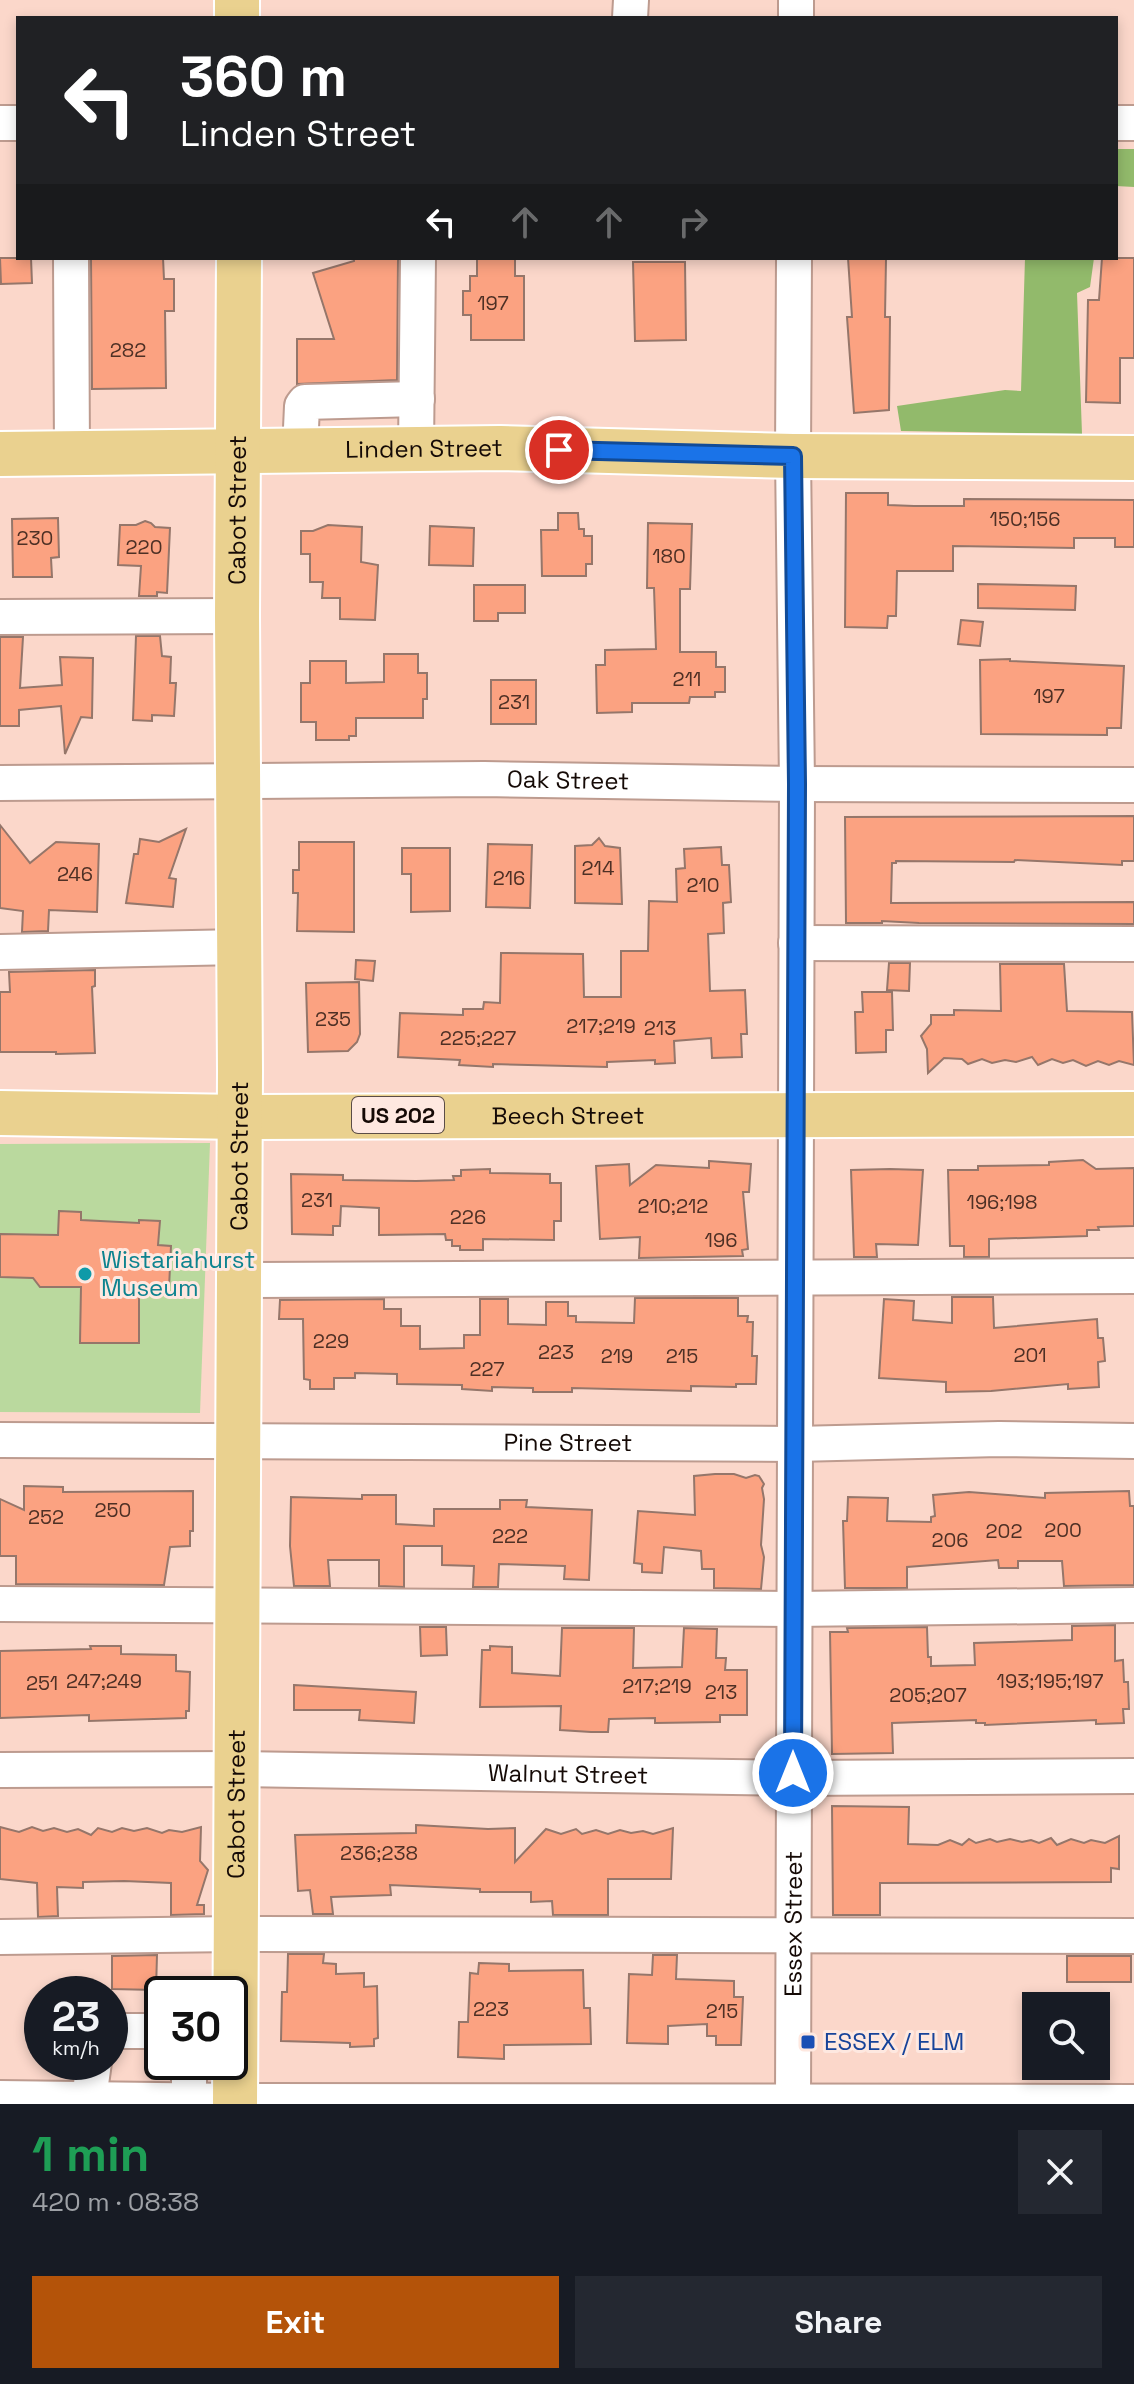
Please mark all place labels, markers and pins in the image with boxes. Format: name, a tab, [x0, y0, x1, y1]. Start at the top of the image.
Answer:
pin	[525, 416, 593, 484]
place label: Wistariahurst Museum	[101, 1244, 255, 1303]
marker: Wistariahurst Museum	[76, 1265, 94, 1283]
place label: ESSEX / ELM	[824, 2026, 964, 2057]
marker: ESSEX / ELM	[799, 2033, 817, 2051]

